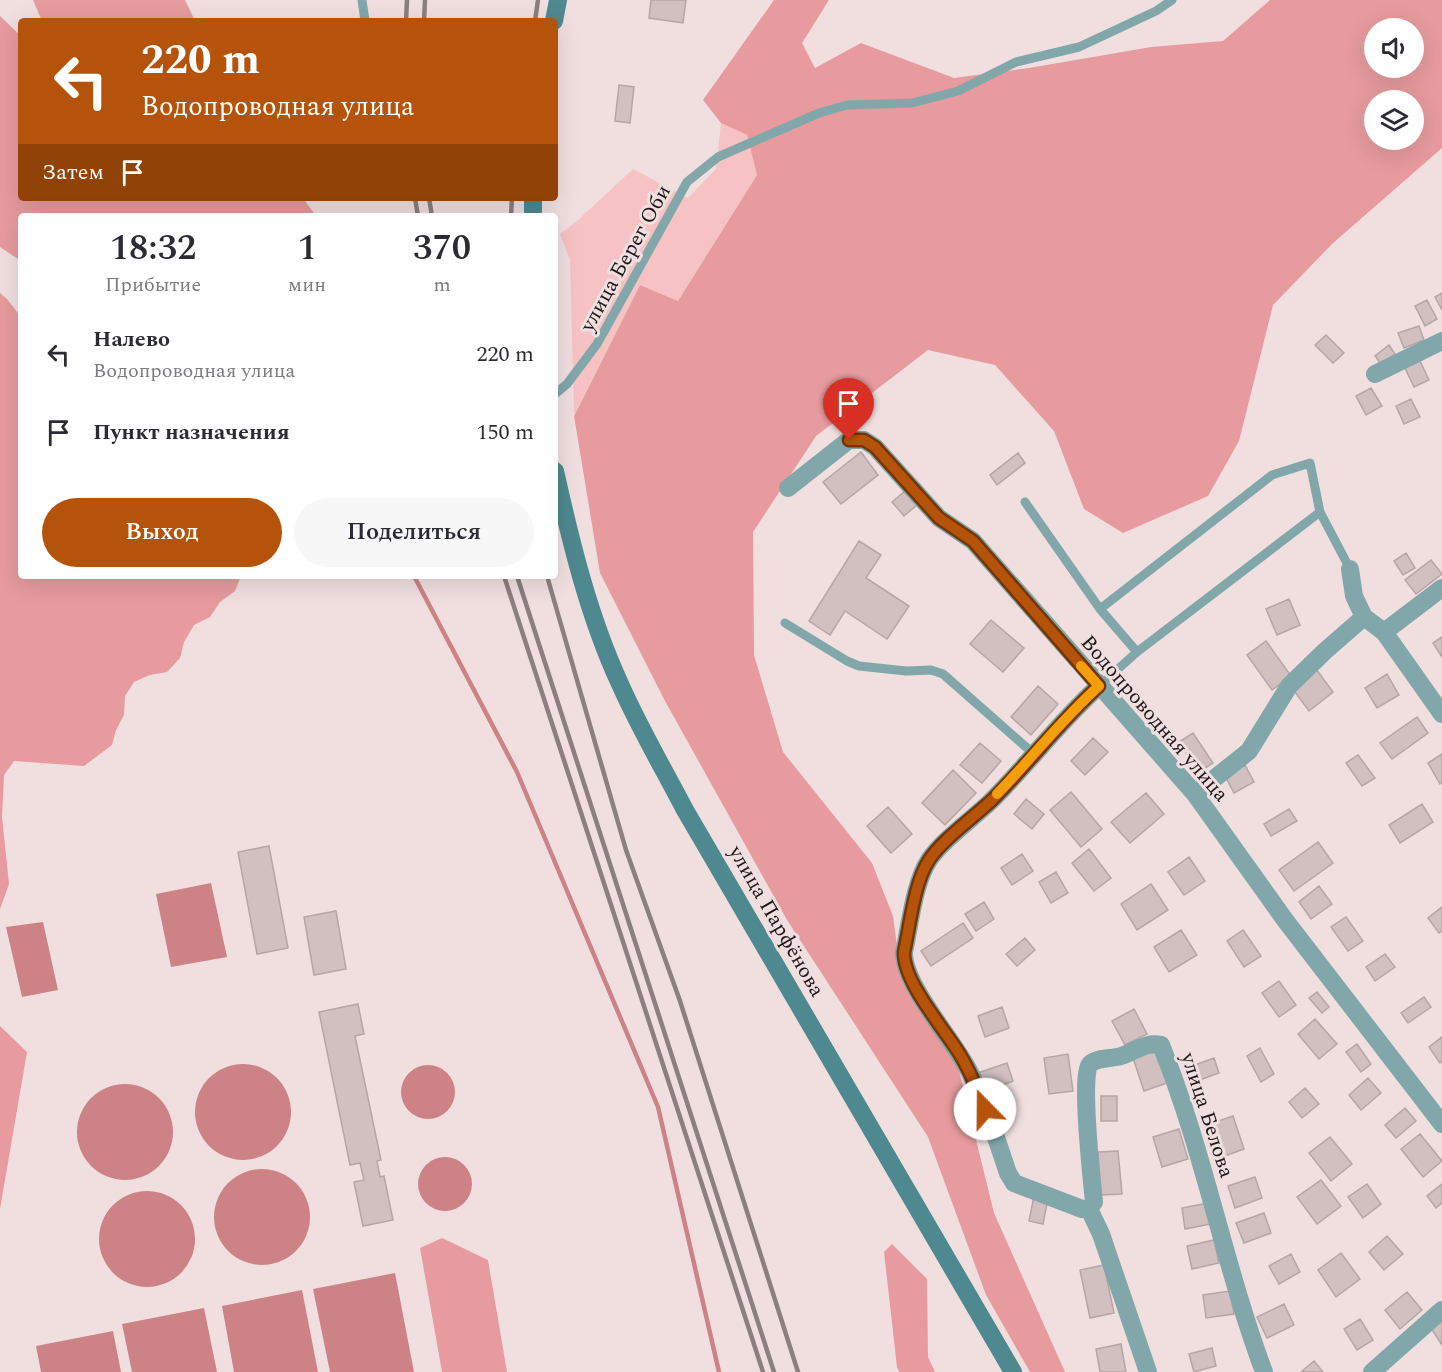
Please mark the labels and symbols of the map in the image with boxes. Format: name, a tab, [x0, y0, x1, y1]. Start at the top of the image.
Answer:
street label: улица Берег Оби	[572, 179, 680, 339]
pin	[823, 378, 874, 440]
street label: Водопроводная улица	[1072, 628, 1237, 810]
street label: улица Парфёнова	[719, 839, 833, 1004]
street label: улица Белова	[1171, 1048, 1243, 1183]
position arrow	[953, 1077, 1017, 1141]

